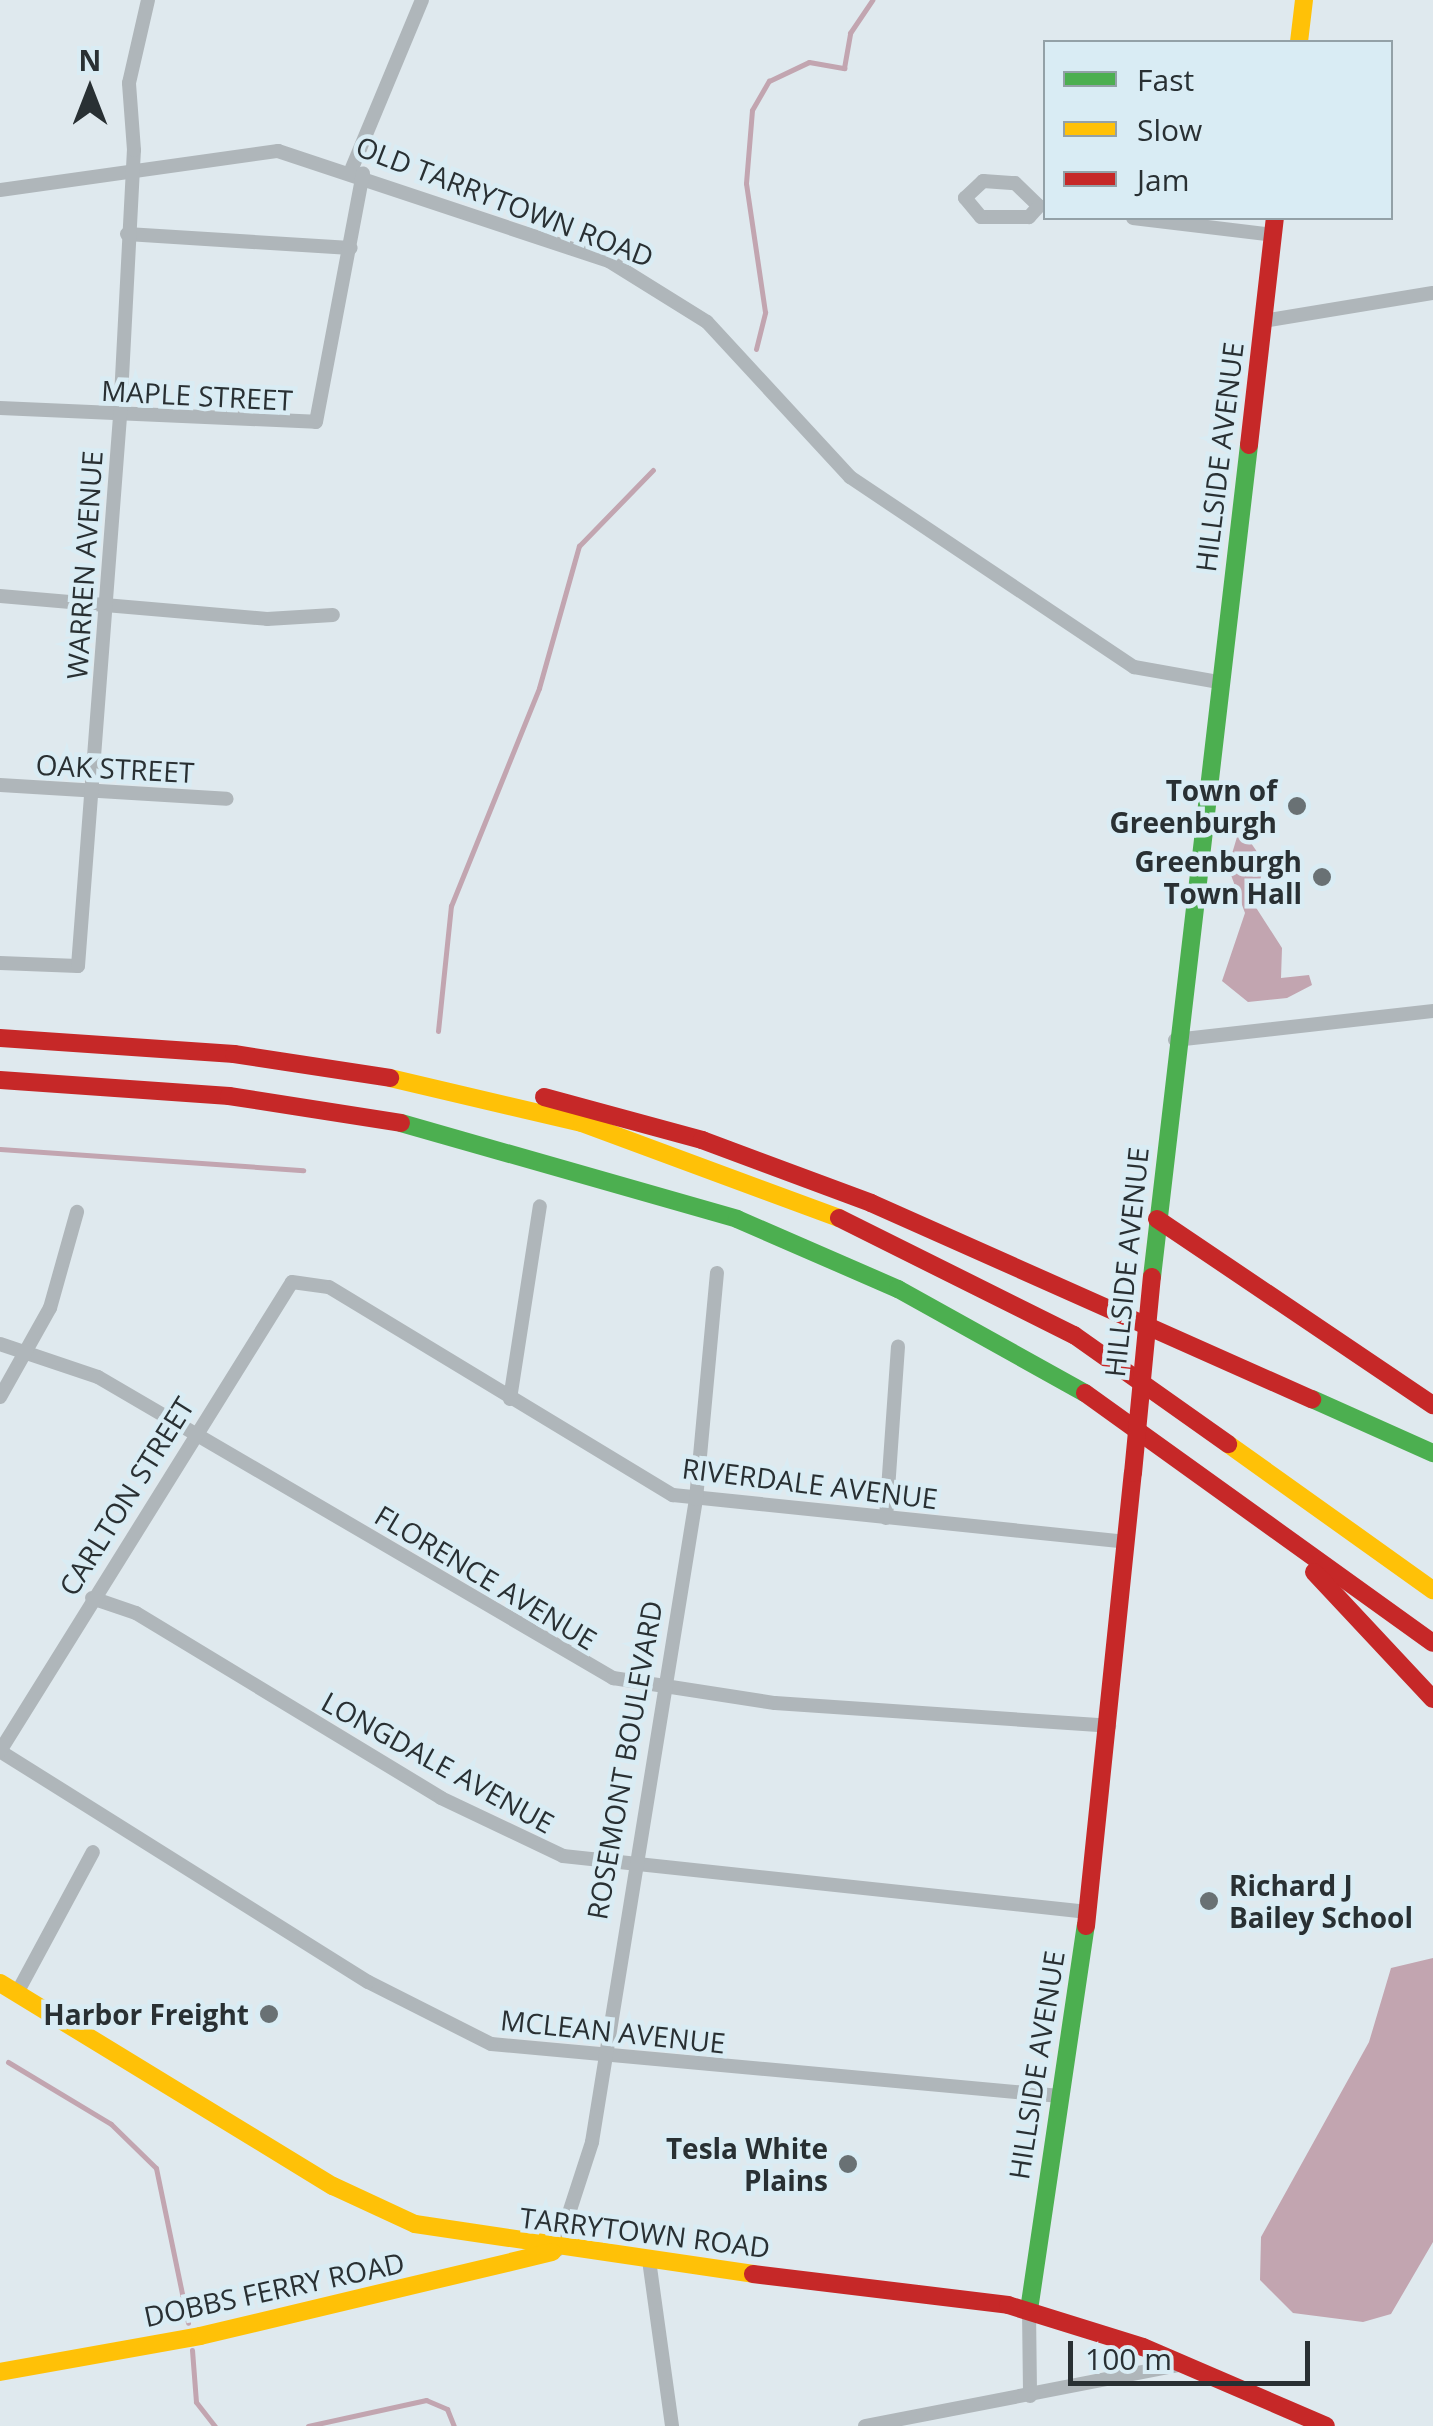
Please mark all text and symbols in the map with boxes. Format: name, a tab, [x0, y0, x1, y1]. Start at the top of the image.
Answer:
north arrow	[40, 40, 140, 140]
legend	[1043, 40, 1393, 220]
text: N	[79, 41, 101, 79]
text: Fast	[1137, 59, 1194, 100]
text: Slow	[1137, 109, 1202, 150]
street label: OLD TARRYTOWN ROAD	[352, 129, 658, 273]
text: Jam	[1137, 159, 1190, 200]
street label: HILLSIDE AVENUE	[1188, 340, 1250, 574]
street label: MAPLE STREET	[100, 373, 294, 417]
street label: WARREN AVENUE	[59, 450, 109, 680]
street label: OAK STREET	[35, 747, 195, 789]
place label: Town of Greenburgh	[1109, 773, 1277, 839]
marker: Town of Greenburgh	[1286, 795, 1308, 817]
place label: Greenburgh Town Hall	[1134, 844, 1302, 910]
marker: Greenburgh Town Hall	[1311, 866, 1333, 888]
street label: HILLSIDE AVENUE	[1097, 1145, 1155, 1379]
street label: CARLTON STREET	[52, 1391, 200, 1601]
street label: RIVERDALE AVENUE	[680, 1451, 940, 1515]
street label: FLORENCE AVENUE	[369, 1498, 603, 1656]
street label: ROSEMONT BOULEVARD	[579, 1598, 669, 1922]
street label: LONGDALE AVENUE	[316, 1684, 560, 1840]
place label: Richard J Bailey School	[1229, 1868, 1413, 1934]
marker: Richard J Bailey School	[1198, 1890, 1220, 1912]
street label: HILLSIDE AVENUE	[1001, 1948, 1071, 2182]
place label: Harbor Freight	[43, 1997, 249, 2031]
street label: MCLEAN AVENUE	[499, 2002, 727, 2060]
marker: Harbor Freight	[258, 2003, 280, 2025]
place label: Tesla White Plains	[666, 2131, 828, 2197]
marker: Tesla White Plains	[837, 2153, 859, 2175]
street label: TARRYTOWN ROAD	[518, 2200, 772, 2264]
street label: DOBBS FERRY ROAD	[141, 2245, 407, 2333]
scale bar	[1073, 2321, 1316, 2383]
text: 100 m	[1085, 2338, 1172, 2379]

